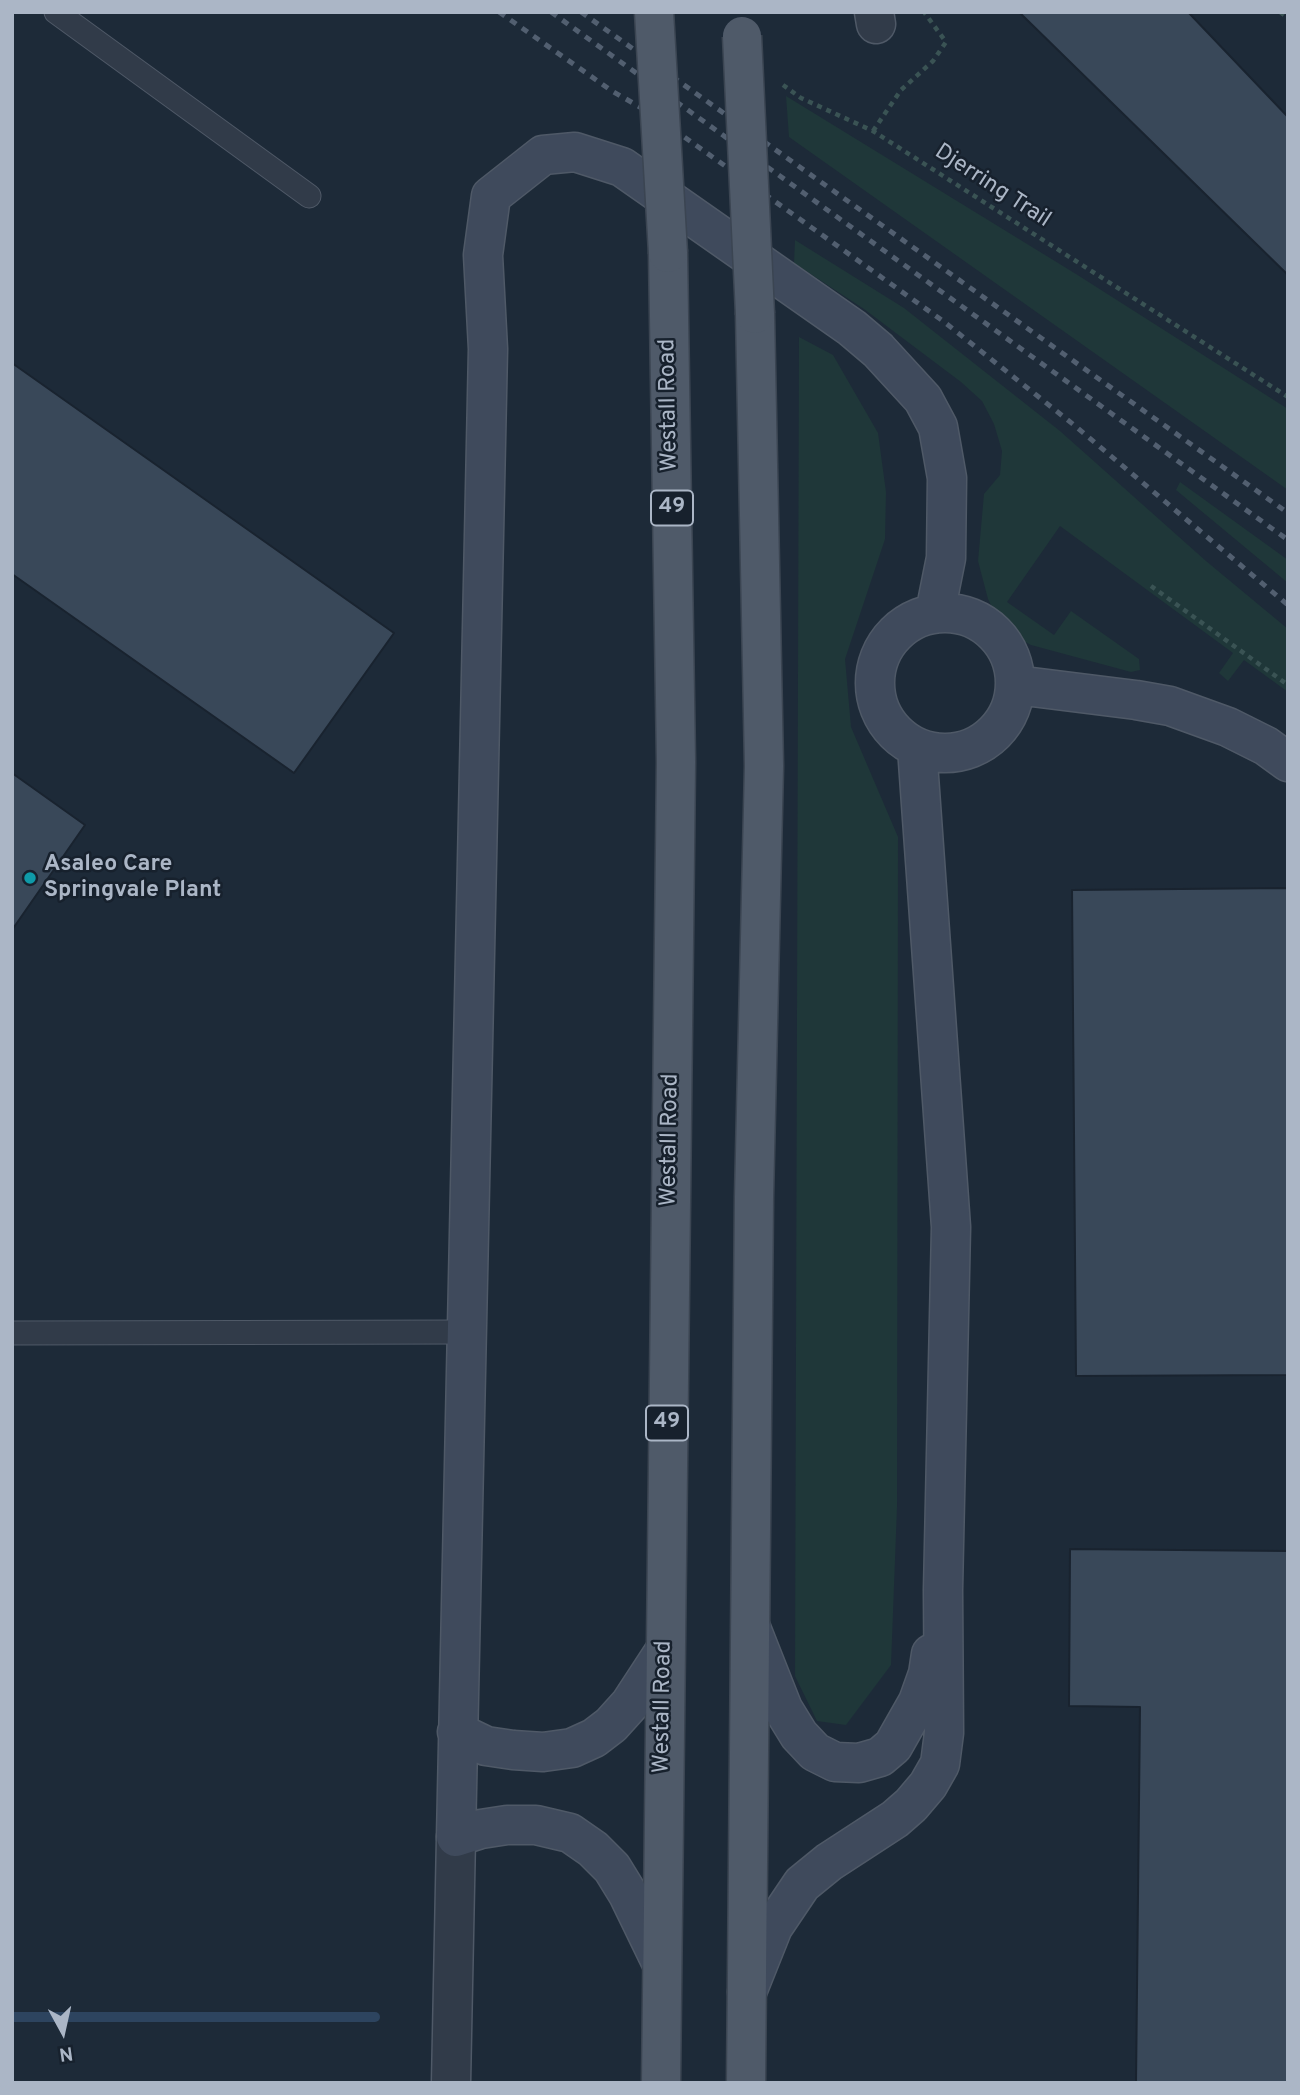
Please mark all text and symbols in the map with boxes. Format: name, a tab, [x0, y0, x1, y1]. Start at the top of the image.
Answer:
street label: Djerring Trail	[929, 139, 1055, 235]
street label: Westall Road	[655, 338, 685, 472]
road number: 49	[651, 490, 693, 526]
place label: Asaleo Care Springvale Plant	[44, 851, 221, 905]
marker: Asaleo Care Springvale Plant	[22, 870, 38, 886]
street label: Westall Road	[656, 1073, 686, 1207]
road number: 49	[646, 1406, 688, 1440]
street label: Westall Road	[649, 1640, 679, 1774]
north arrow	[28, 1997, 98, 2067]
text: N	[57, 2040, 74, 2066]

